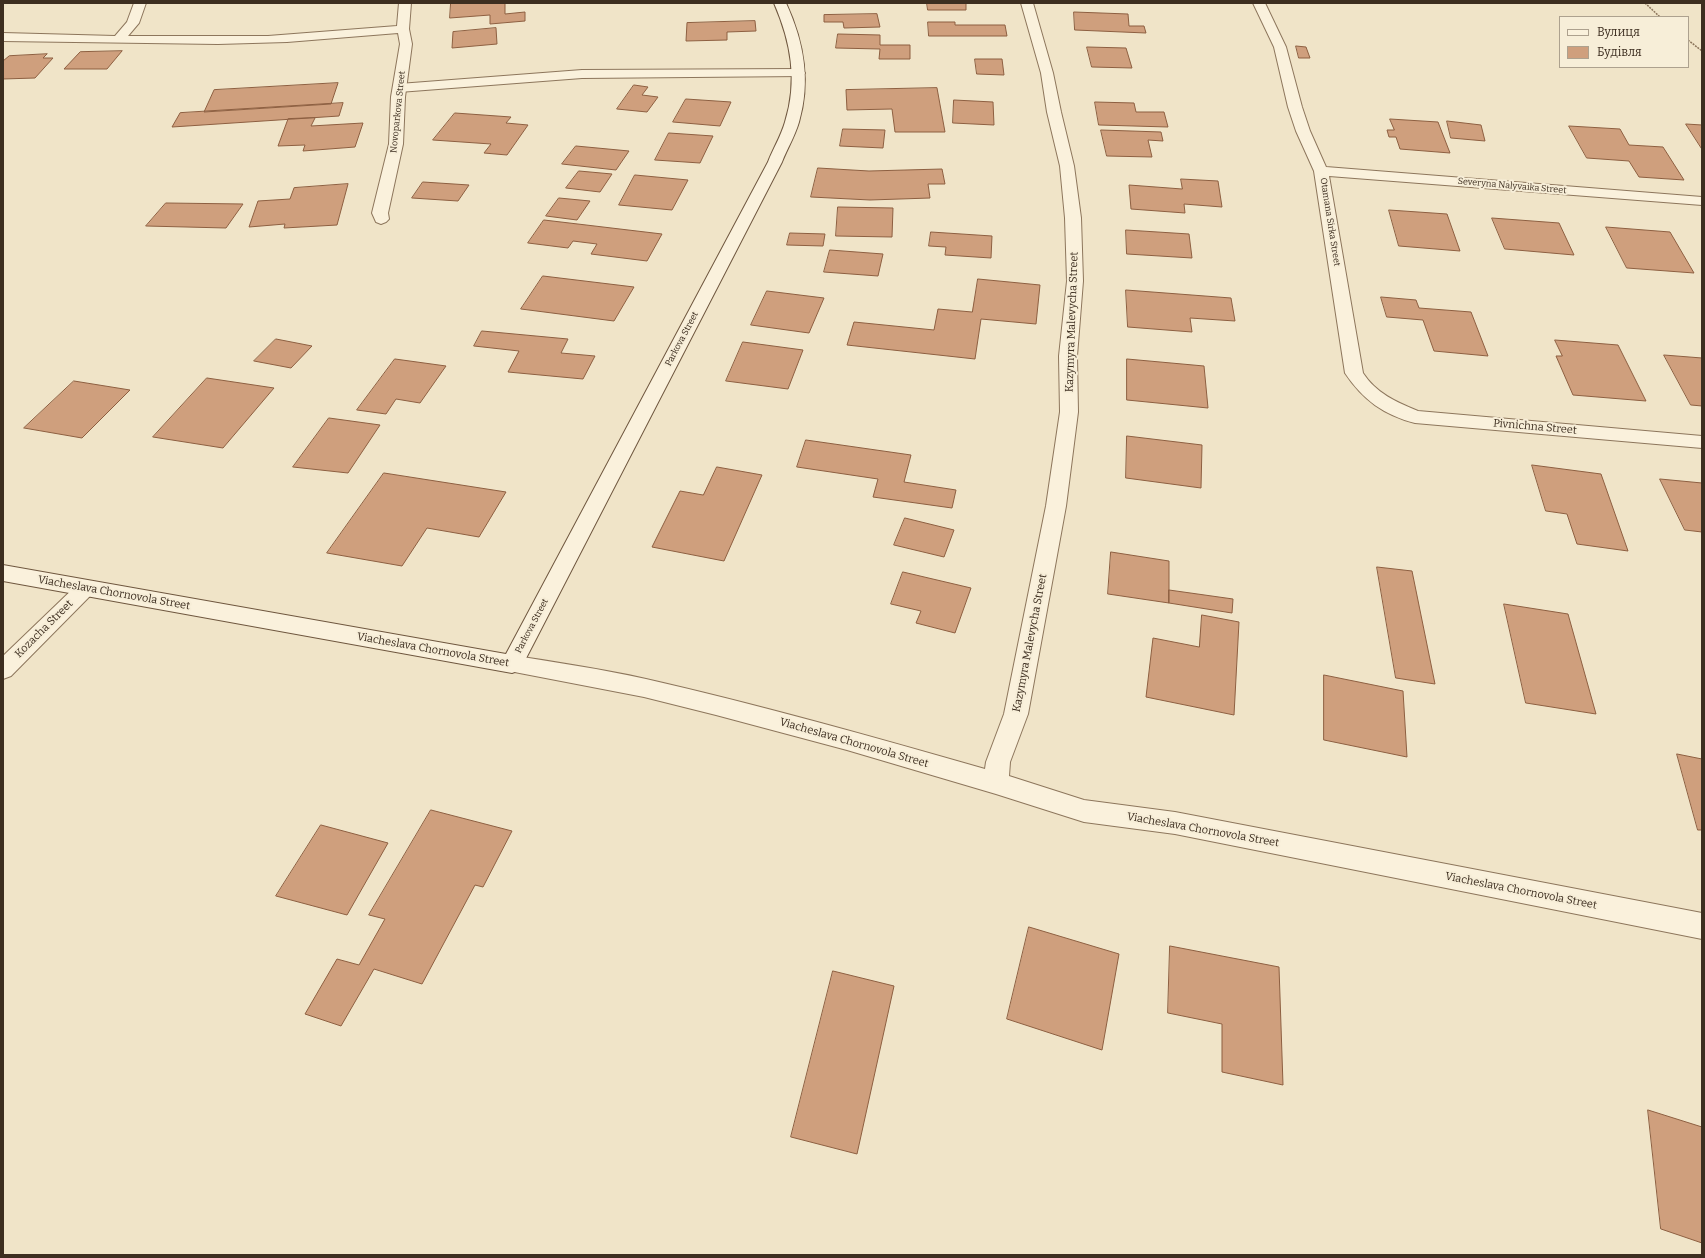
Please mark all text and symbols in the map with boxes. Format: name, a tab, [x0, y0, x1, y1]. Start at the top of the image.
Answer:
legend	[1559, 16, 1689, 68]
text: Вулиця	[1597, 25, 1640, 39]
text: Будівля	[1597, 45, 1642, 59]
street label: Novoparkova Street	[388, 71, 408, 153]
street label: Severyna Nalyvaika Street	[1457, 176, 1567, 196]
street label: Otamana Sirka Street	[1318, 177, 1342, 267]
street label: Kazymyra Malevycha Street	[1063, 252, 1081, 392]
street label: Parkova Street	[663, 310, 701, 368]
street label: Pivnichna Street	[1493, 417, 1577, 437]
street label: Viacheslava Chornovola Street	[37, 573, 191, 613]
street label: Kazymyra Malevycha Street	[1010, 573, 1050, 713]
street label: Kozacha Street	[12, 597, 76, 661]
street label: Parkova Street	[513, 597, 551, 655]
street label: Viacheslava Chornovola Street	[356, 630, 510, 670]
street label: Viacheslava Chornovola Street	[778, 715, 930, 771]
street label: Viacheslava Chornovola Street	[1126, 810, 1280, 850]
street label: Viacheslava Chornovola Street	[1444, 870, 1598, 912]

